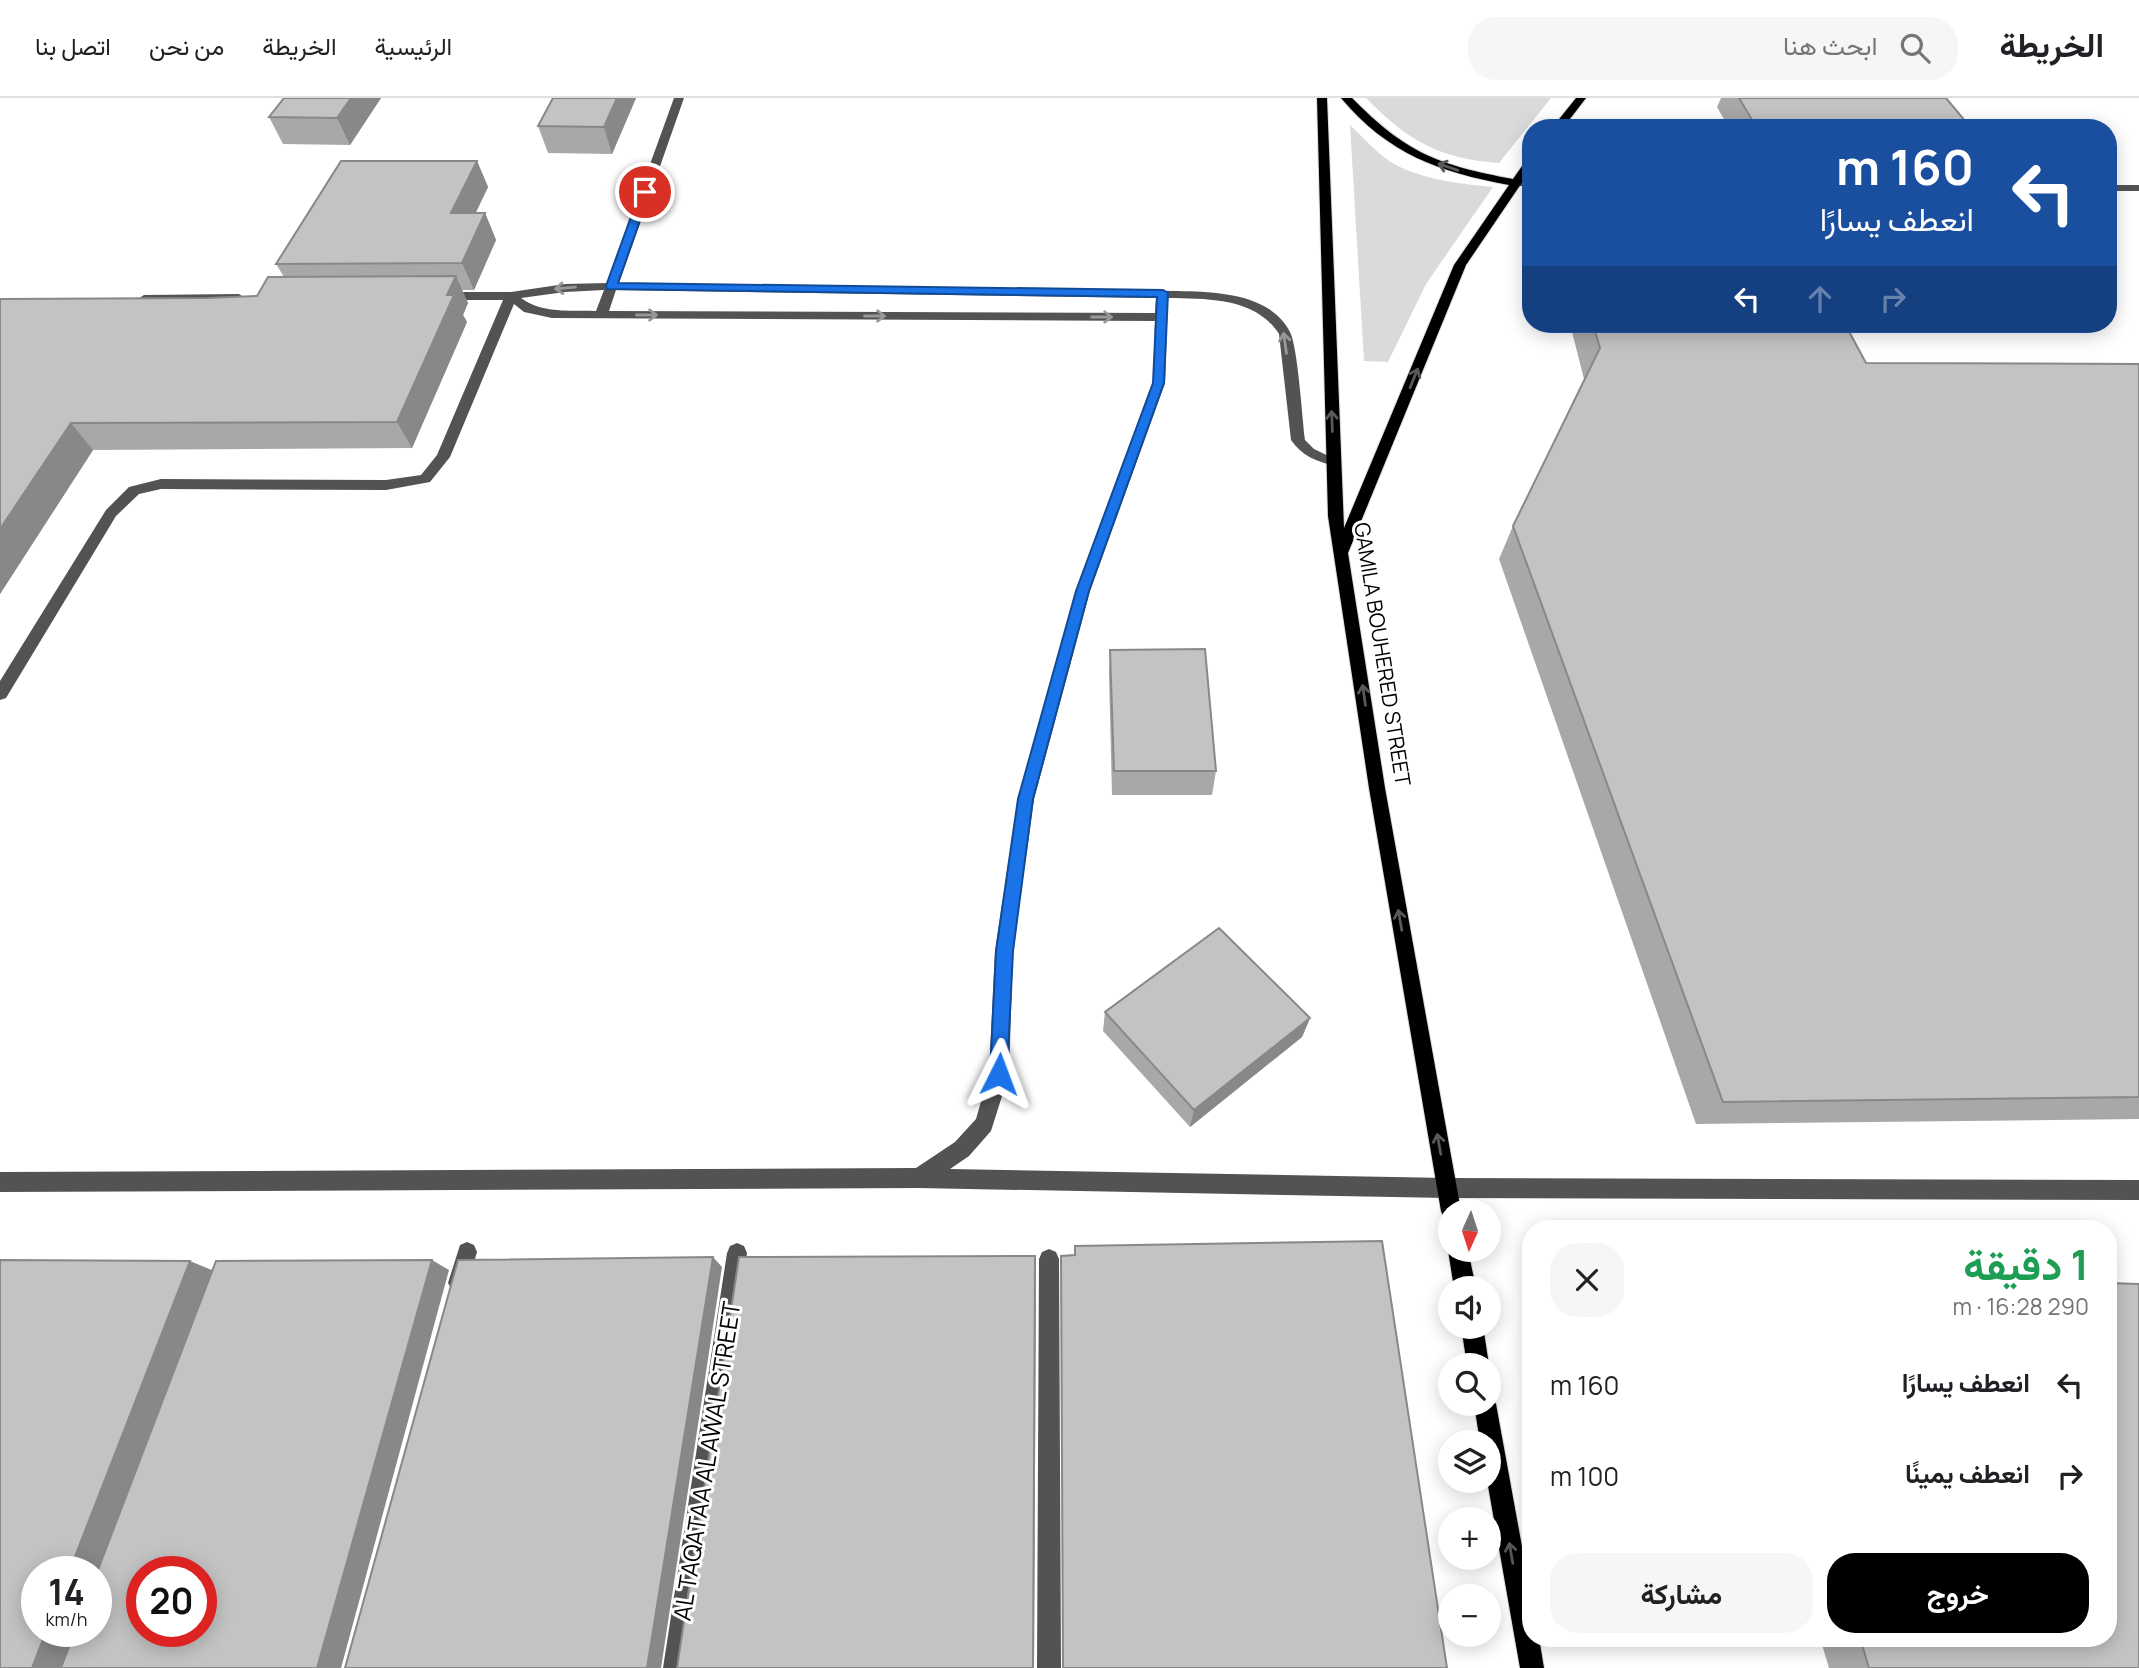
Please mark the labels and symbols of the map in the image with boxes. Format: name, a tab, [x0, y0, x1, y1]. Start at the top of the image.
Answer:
one-way arrow	[1437, 160, 1459, 172]
pin	[615, 162, 675, 222]
one-way arrow	[555, 282, 577, 295]
one-way arrow	[636, 308, 659, 322]
one-way arrow	[863, 309, 886, 323]
one-way arrow	[1091, 310, 1114, 324]
one-way arrow	[1278, 332, 1291, 355]
one-way arrow	[1408, 367, 1421, 389]
one-way arrow	[1326, 410, 1339, 433]
street label: GAMILA BOUHERED STREET	[1348, 520, 1418, 788]
one-way arrow	[1357, 684, 1370, 707]
one-way arrow	[1393, 909, 1406, 932]
position arrow	[962, 1037, 1036, 1111]
one-way arrow	[1432, 1133, 1446, 1156]
north arrow	[1438, 1199, 1502, 1262]
street label: AL TAQATAA AL AWAL STREET	[664, 1298, 748, 1623]
one-way arrow	[1504, 1542, 1518, 1564]
speed limit sign: 20	[126, 1556, 217, 1647]

